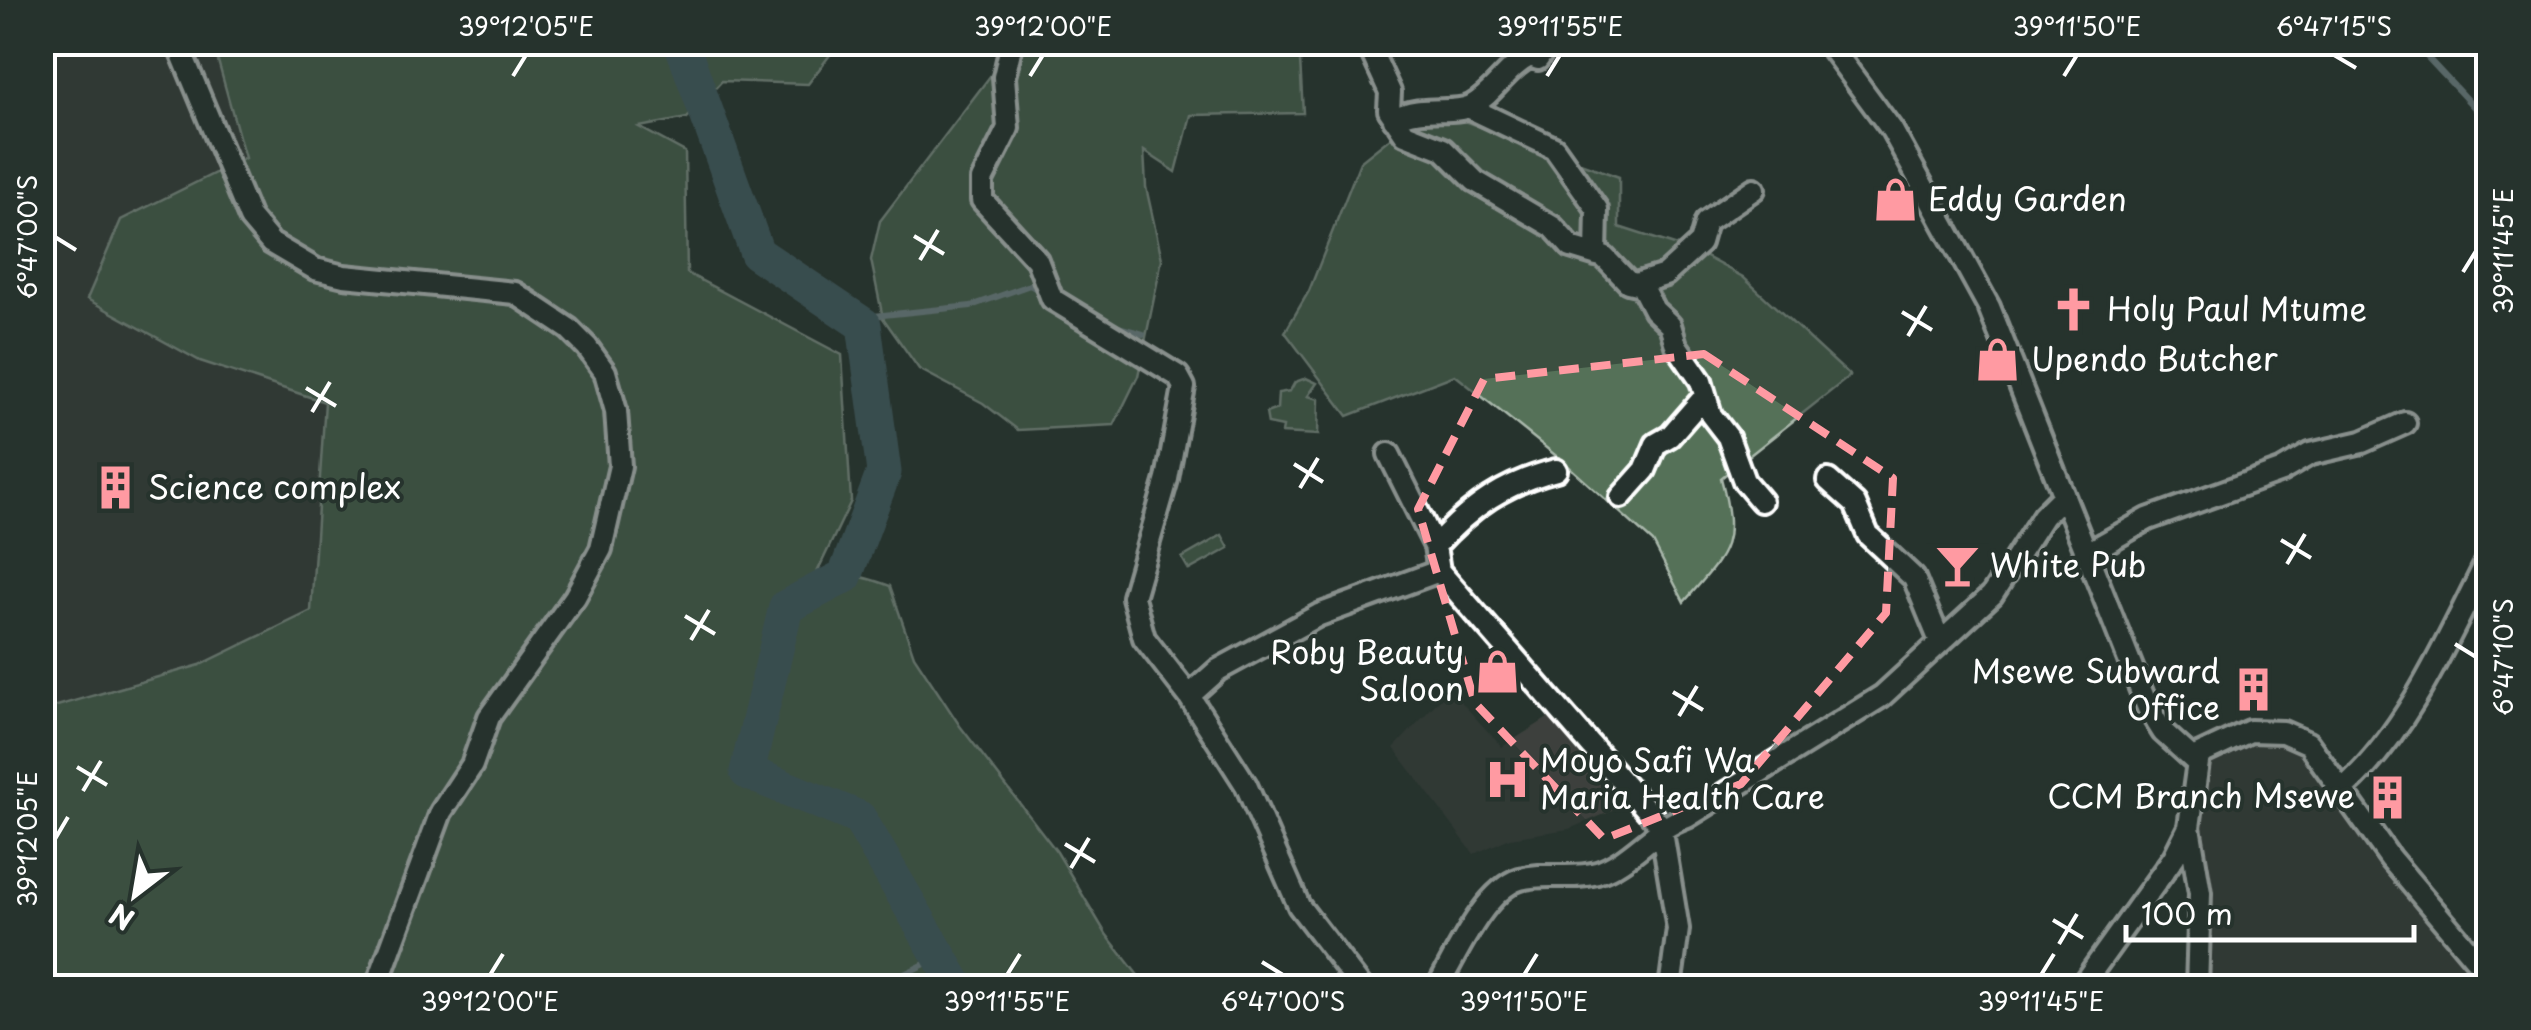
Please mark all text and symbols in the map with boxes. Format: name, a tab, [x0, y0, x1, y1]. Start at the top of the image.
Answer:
text: 39°12'05"E	[458, 7, 594, 45]
text: 39°12'00"E	[974, 7, 1112, 45]
text: 39°11'55"E	[1497, 7, 1623, 45]
text: 39°11'50"E	[2013, 7, 2141, 45]
text: 6°47'15"S	[2276, 7, 2392, 45]
place label: Eddy Garden	[1928, 174, 2127, 222]
text: 6°47'00"S	[8, 175, 46, 299]
shop icon: Eddy Garden	[1871, 176, 1919, 224]
text: 39°11'45"E	[2484, 188, 2522, 314]
place label: Holy Paul Mtume	[2107, 284, 2367, 332]
church icon: Holy Paul Mtume	[2050, 286, 2098, 334]
place label: Upendo Butcher	[2031, 334, 2278, 382]
shop icon: Upendo Butcher	[1974, 336, 2022, 384]
place label: Science complex	[148, 462, 401, 510]
building icon: Science complex	[91, 464, 139, 512]
place label: White Pub	[1990, 540, 2146, 588]
bar icon: White Pub	[1933, 542, 1981, 590]
text: 6°47'10"S	[2484, 598, 2522, 716]
place label: Roby Beauty Saloon	[1270, 627, 1464, 712]
place label: Msewe Subward Office	[1971, 646, 2220, 731]
shop icon: Roby Beauty Saloon	[1473, 647, 1521, 695]
building icon: Msewe Subward Office	[2229, 666, 2277, 714]
place label: Moyo Safi Wa Maria Health Care	[1540, 735, 1825, 820]
hospital icon: Moyo Safi Wa Maria Health Care	[1483, 755, 1531, 803]
text: 39°12'05"E	[8, 771, 46, 907]
place label: CCM Branch Msewe	[2047, 771, 2355, 819]
building icon: CCM Branch Msewe	[2364, 773, 2412, 821]
north arrow	[85, 845, 185, 945]
scale bar	[2126, 880, 2414, 942]
text: 100 m	[2141, 890, 2233, 935]
text: N	[101, 894, 142, 942]
text: 39°12'00"E	[421, 982, 559, 1020]
text: 39°11'55"E	[944, 982, 1070, 1020]
text: 6°47'00"S	[1221, 982, 1345, 1020]
text: 39°11'50"E	[1460, 982, 1588, 1020]
text: 39°11'45"E	[1978, 982, 2104, 1020]

